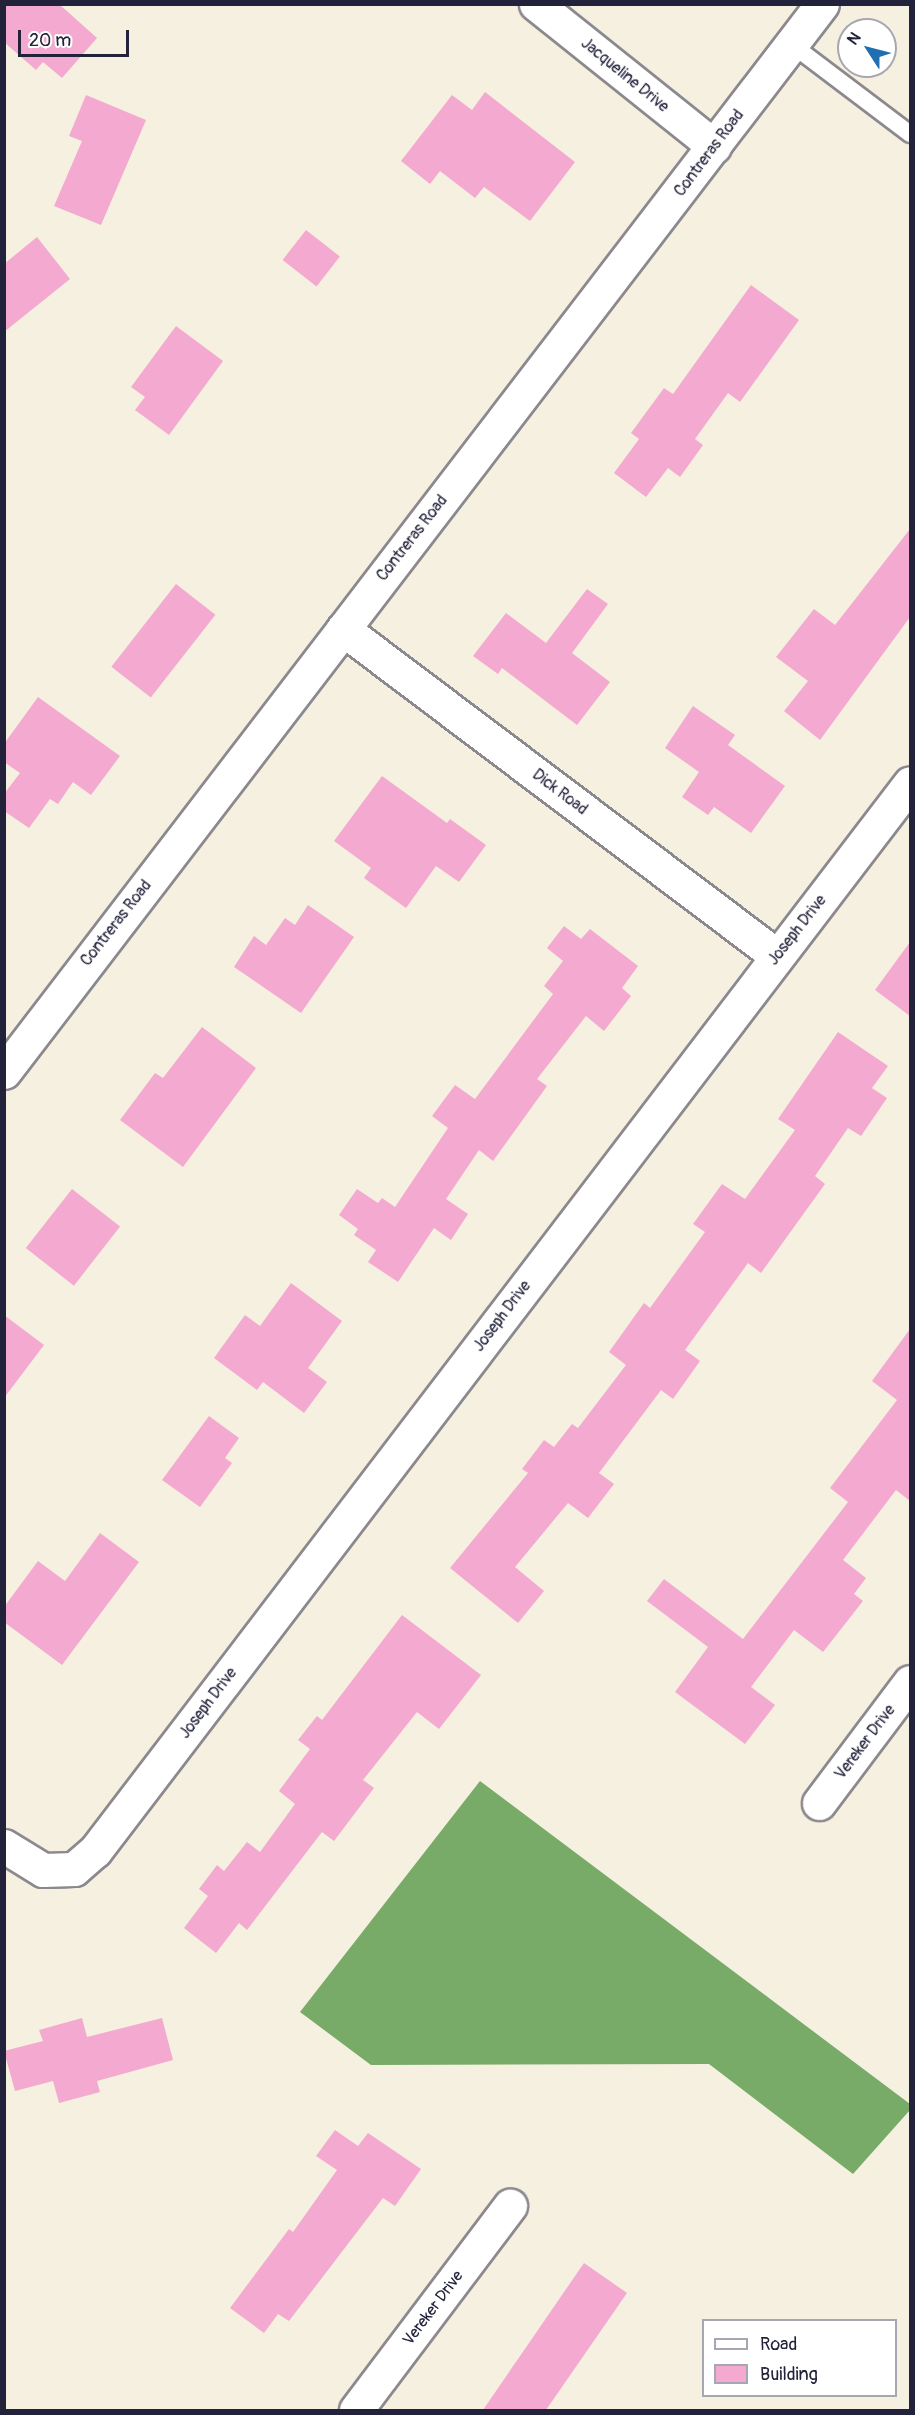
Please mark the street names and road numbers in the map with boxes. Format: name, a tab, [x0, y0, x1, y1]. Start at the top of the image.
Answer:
street label: Jacqueline Drive	[577, 34, 673, 116]
street label: Contreras Road	[670, 106, 748, 200]
street label: Contreras Road	[372, 491, 452, 585]
street label: Dick Road	[529, 765, 591, 819]
street label: Contreras Road	[76, 876, 156, 970]
street label: Joseph Drive	[764, 891, 830, 969]
street label: Joseph Drive	[469, 1277, 535, 1355]
street label: Joseph Drive	[175, 1664, 241, 1742]
street label: Vereker Drive	[831, 1701, 899, 1783]
street label: Vereker Drive	[399, 2267, 467, 2349]

